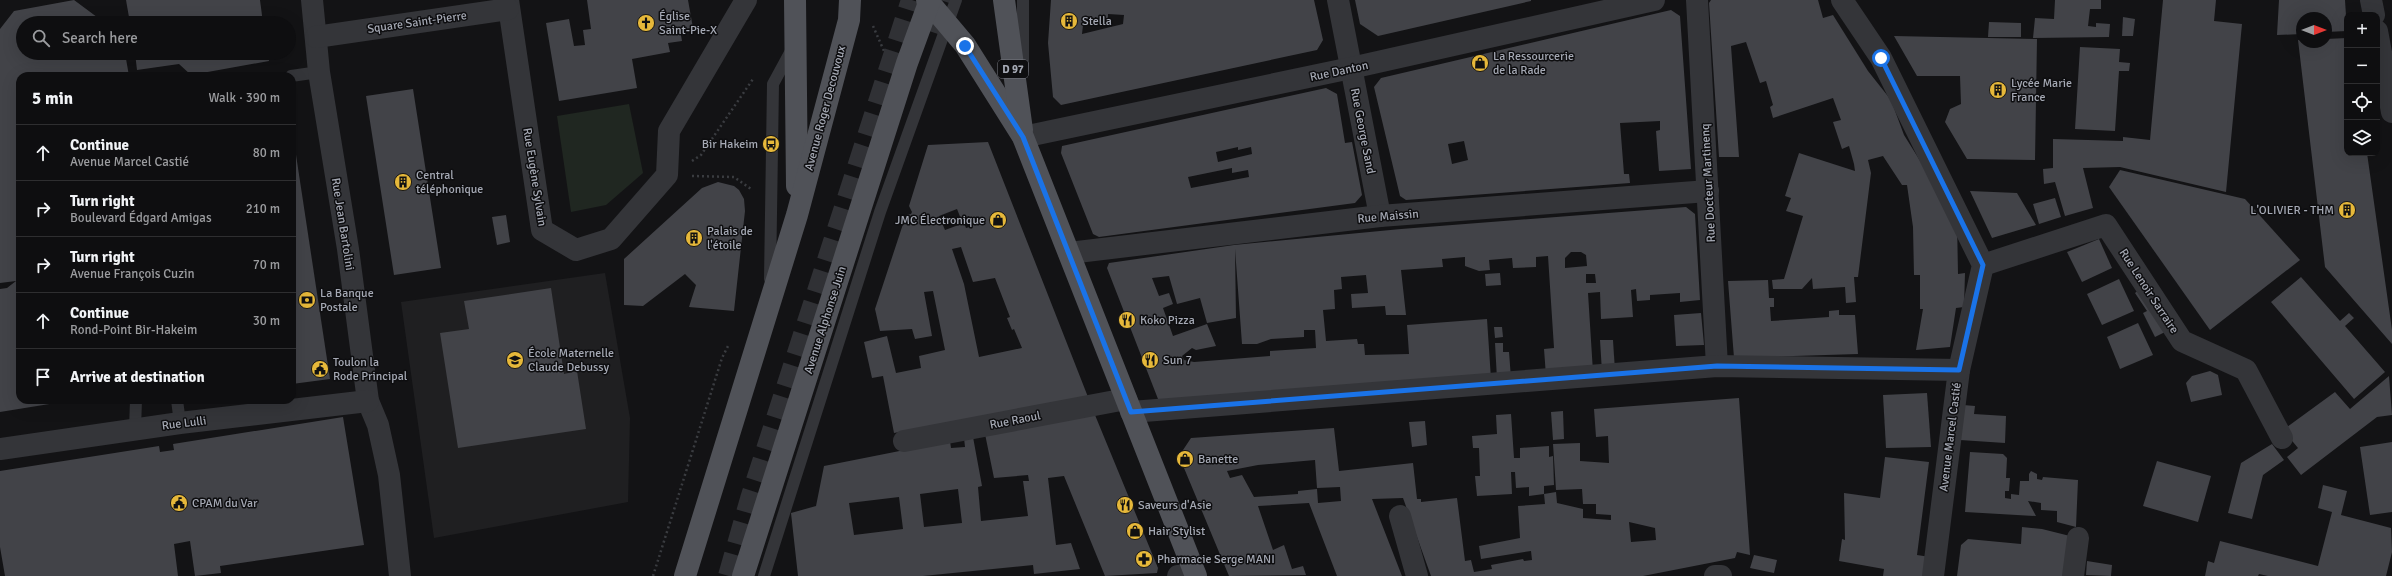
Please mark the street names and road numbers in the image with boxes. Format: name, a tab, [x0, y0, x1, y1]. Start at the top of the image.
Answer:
street label: Square Saint-Pierre	[366, 8, 468, 37]
street label: Avenue Roger Decouvoux	[802, 44, 849, 172]
street label: Rue Danton	[1309, 58, 1370, 85]
road number: D 97	[998, 60, 1028, 78]
street label: Rue George Sand	[1347, 87, 1378, 175]
street label: Rue Docteur Martinenq	[1698, 123, 1719, 243]
street label: Rue Eugène Sylvain	[519, 127, 550, 227]
street label: Rue Jean Bartolini	[328, 177, 357, 271]
street label: Rue Maissin	[1357, 206, 1419, 227]
street label: Rue Lenoir Sarraire	[2116, 246, 2182, 337]
street label: Avenue Alphonse Juin	[801, 264, 850, 376]
street label: Avenue Marcel Castié	[1936, 382, 1965, 493]
street label: Rue Raoul	[988, 408, 1042, 433]
street label: Rue Lulli	[161, 413, 207, 434]

